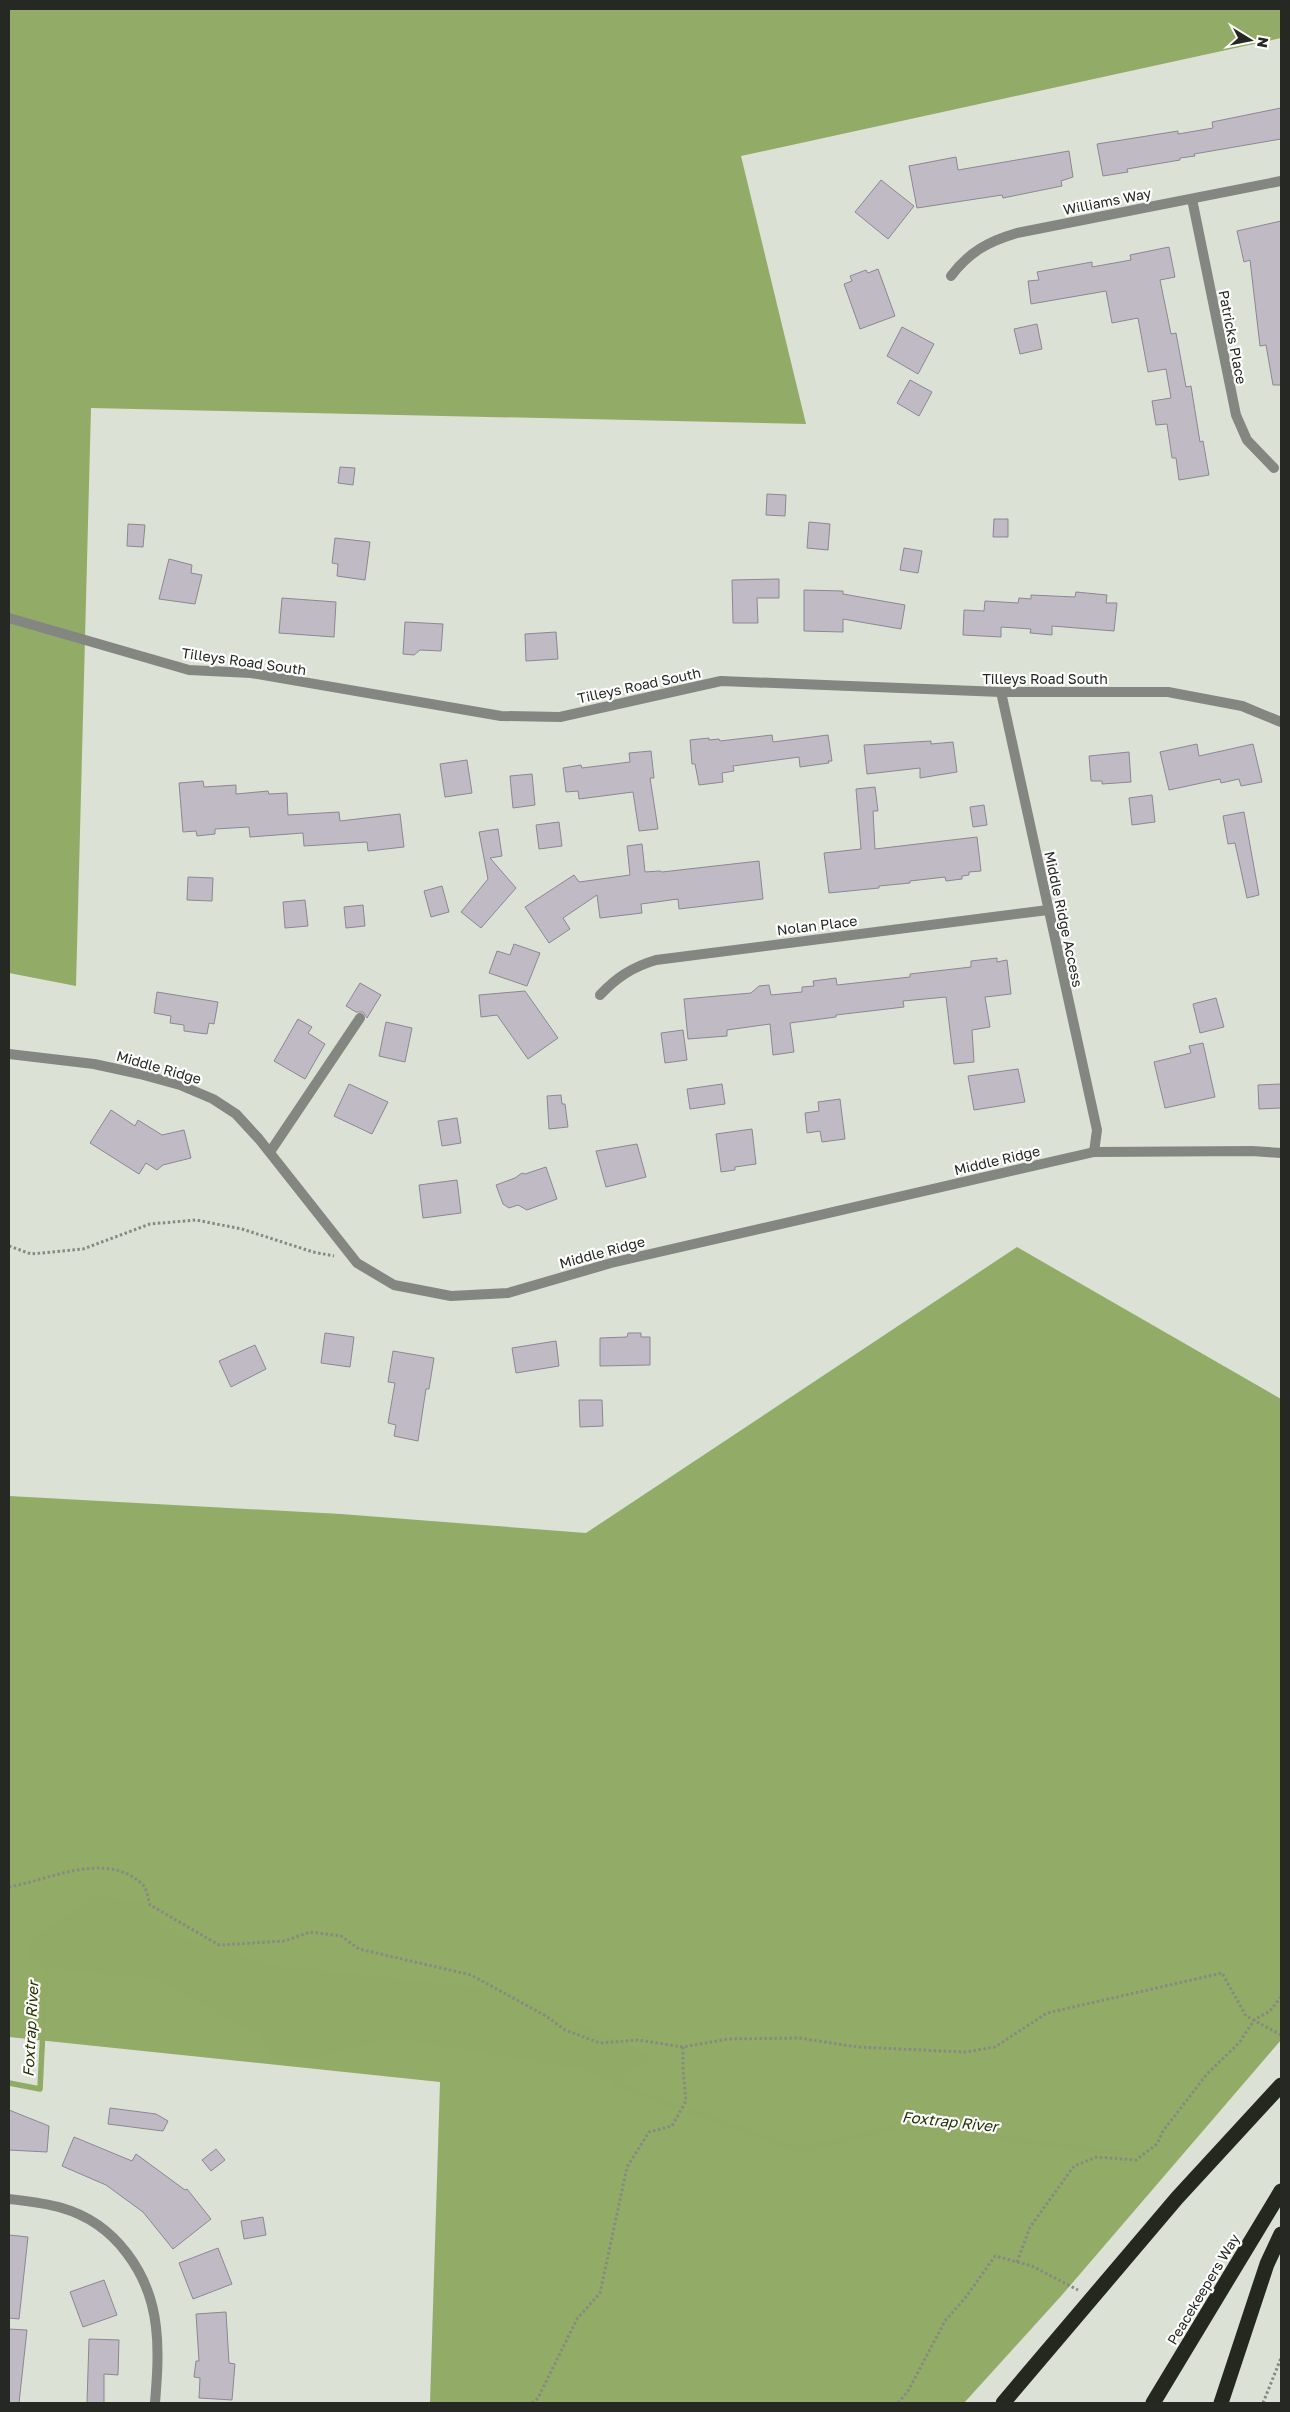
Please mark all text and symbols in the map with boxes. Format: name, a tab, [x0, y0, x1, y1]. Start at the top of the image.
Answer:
north arrow	[1225, 15, 1275, 65]
text: N	[1254, 36, 1273, 49]
street label: Williams Way	[1061, 184, 1153, 218]
street label: Patricks Place	[1216, 289, 1250, 385]
street label: Tilleys Road South	[181, 644, 307, 678]
street label: Tilleys Road South	[576, 664, 702, 706]
street label: Tilleys Road South	[982, 670, 1108, 687]
street label: Middle Ridge Access	[1041, 849, 1087, 989]
street label: Nolan Place	[776, 912, 858, 938]
street label: Middle Ridge	[115, 1047, 203, 1087]
street label: Middle Ridge	[952, 1142, 1042, 1178]
street label: Middle Ridge	[557, 1232, 647, 1272]
water label: Foxtrap River	[18, 1978, 42, 2077]
water label: Foxtrap River	[901, 2107, 1001, 2135]
street label: Peacekeepers Way	[1163, 2230, 1243, 2347]

